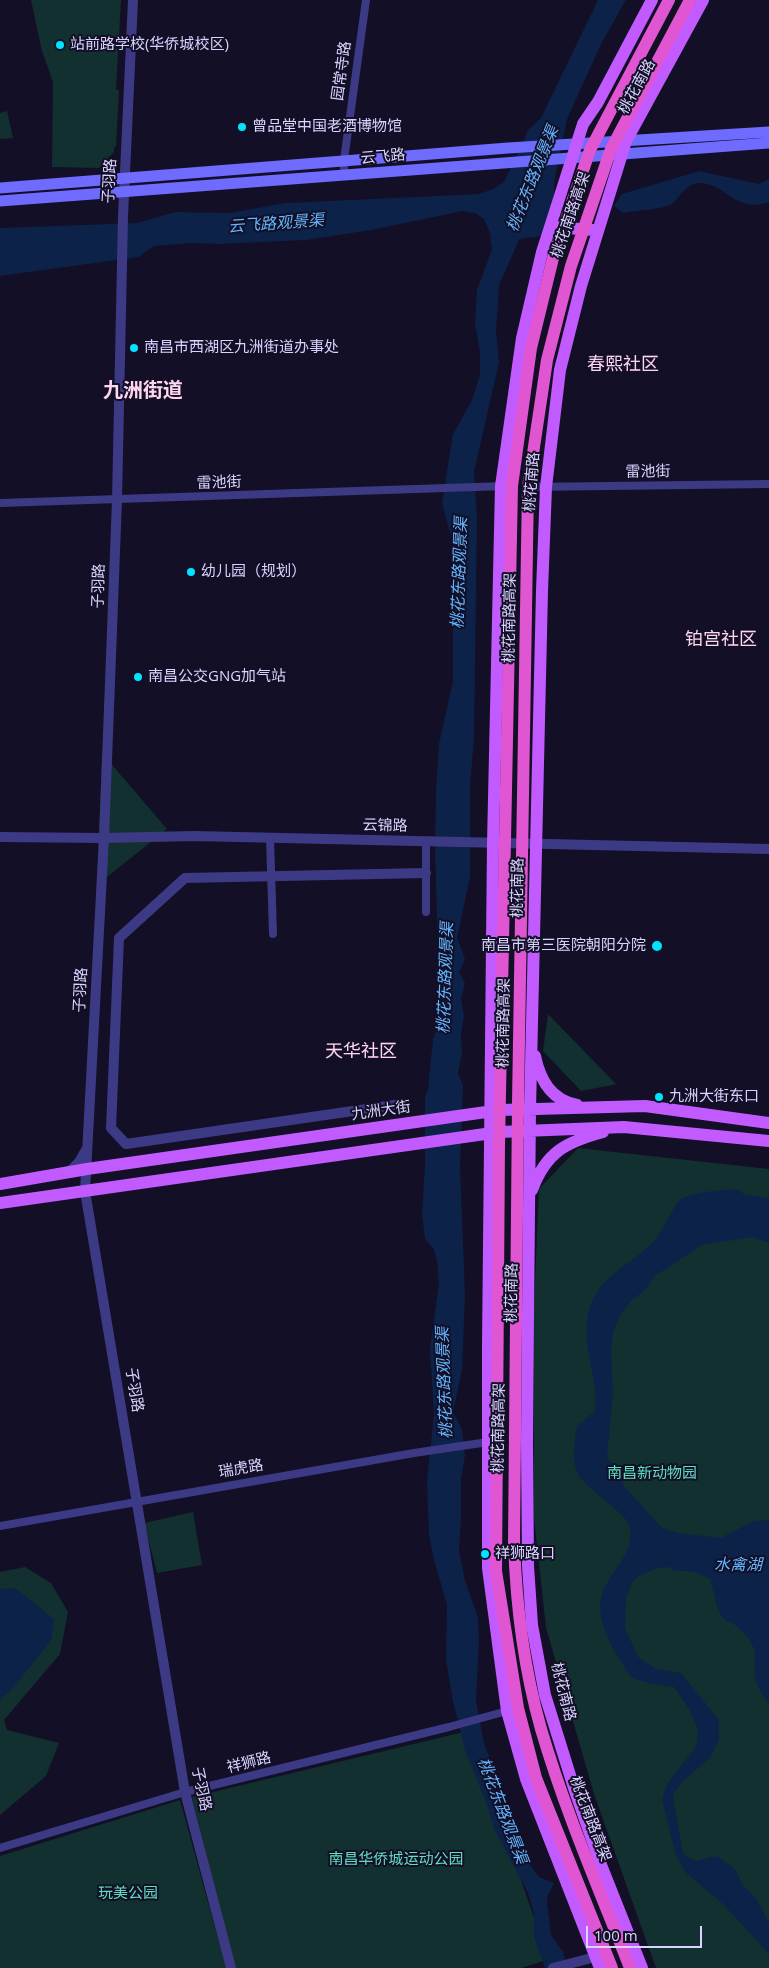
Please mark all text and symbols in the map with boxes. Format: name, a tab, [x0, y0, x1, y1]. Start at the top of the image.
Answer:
place label: 站前路学校(华侨城校区)	[70, 36, 229, 54]
marker: 站前路学校(华侨城校区)	[54, 39, 66, 51]
street label: 园常寺路	[329, 40, 355, 102]
street label: 桃花南路	[615, 56, 659, 118]
place label: 曾品堂中国老酒博物馆	[252, 118, 402, 136]
marker: 曾品堂中国老酒博物馆	[236, 121, 248, 133]
water label: 桃花东路观景渠	[503, 123, 563, 235]
street label: 云飞路	[360, 146, 406, 168]
street label: 子羽路	[100, 158, 120, 204]
street label: 桃花南路高架	[548, 170, 594, 260]
water label: 云飞路观景渠	[227, 211, 325, 237]
place label: 南昌市西湖区九洲街道办事处	[144, 339, 339, 357]
marker: 南昌市西湖区九洲街道办事处	[128, 342, 140, 354]
district label: 春熙社区	[587, 354, 659, 376]
district label: 九洲街道	[103, 379, 183, 403]
street label: 桃花南路	[520, 451, 544, 513]
street label: 雷池街	[625, 463, 671, 481]
street label: 雷池街	[196, 473, 242, 493]
water label: 桃花东路观景渠	[448, 517, 472, 629]
street label: 子羽路	[89, 563, 109, 609]
place label: 幼儿园（规划）	[201, 563, 306, 581]
marker: 幼儿园（规划）	[185, 566, 197, 578]
street label: 桃花南路高架	[500, 573, 520, 663]
district label: 铂宫社区	[685, 629, 757, 651]
place label: 南昌公交GNG加气站	[148, 668, 286, 686]
marker: 南昌公交GNG加气站	[132, 671, 144, 683]
street label: 云锦路	[362, 817, 408, 835]
street label: 桃花南路	[508, 858, 528, 918]
water label: 桃花东路观景渠	[434, 922, 458, 1034]
place label: 南昌市第三医院朝阳分院	[481, 937, 646, 955]
marker: 南昌市第三医院朝阳分院	[650, 939, 664, 953]
street label: 子羽路	[71, 967, 91, 1013]
street label: 桃花南路高架	[494, 978, 514, 1068]
district label: 天华社区	[325, 1041, 397, 1063]
place label: 九洲大街东口	[669, 1088, 759, 1106]
marker: 九洲大街东口	[653, 1091, 665, 1103]
street label: 九洲大街	[350, 1098, 412, 1124]
street label: 桃花南路	[502, 1263, 522, 1323]
water label: 桃花东路观景渠	[433, 1327, 457, 1439]
street label: 子羽路	[122, 1366, 146, 1414]
street label: 桃花南路高架	[489, 1383, 509, 1473]
street label: 瑞虎路	[217, 1456, 265, 1482]
park label: 南昌新动物园	[607, 1465, 697, 1483]
place label: 祥狮路口	[495, 1545, 555, 1563]
marker: 祥狮路口	[479, 1548, 491, 1560]
water label: 水禽湖	[714, 1555, 762, 1575]
street label: 桃花南路	[547, 1661, 579, 1723]
street label: 祥狮路	[225, 1749, 273, 1777]
water label: 桃花东路观景渠	[473, 1755, 531, 1867]
street label: 子羽路	[188, 1765, 214, 1813]
street label: 桃花南路高架	[565, 1774, 615, 1864]
park label: 南昌华侨城运动公园	[329, 1851, 463, 1869]
park label: 玩美公园	[98, 1885, 158, 1903]
scale bar	[589, 1916, 705, 1948]
text: 100 m	[594, 1925, 638, 1945]

